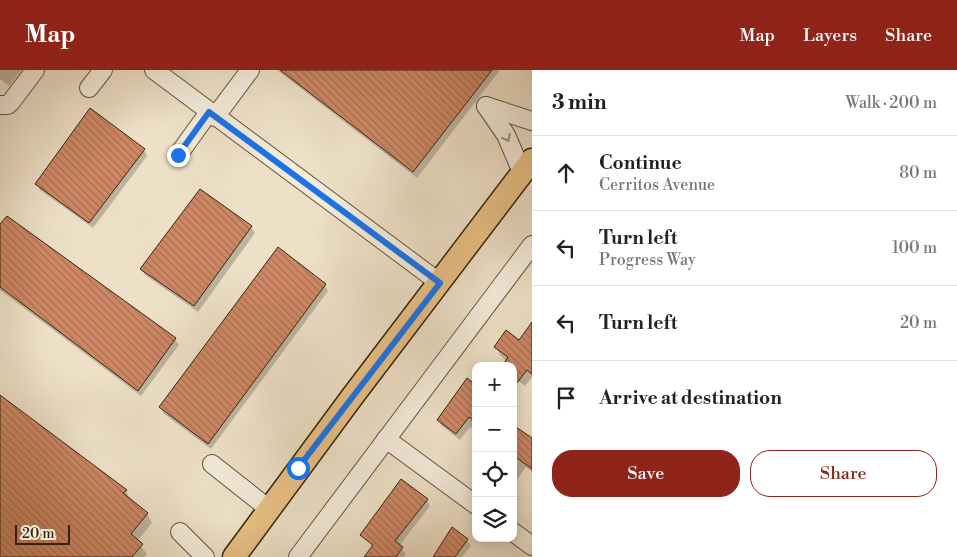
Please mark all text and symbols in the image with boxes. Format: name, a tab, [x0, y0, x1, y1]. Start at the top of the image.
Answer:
text: Map	[25, 20, 75, 50]
text: Map	[740, 24, 775, 47]
text: Layers	[803, 24, 857, 47]
text: Share	[885, 24, 932, 47]
text: 3 min	[552, 90, 607, 116]
text: Walk · 200 m	[845, 93, 937, 113]
one-way arrow	[501, 133, 511, 142]
route end	[167, 144, 190, 167]
text: Continue	[599, 151, 682, 175]
icon: ahead	[552, 159, 580, 187]
text: 80 m	[899, 163, 937, 183]
text: Cerritos Avenue	[599, 175, 715, 195]
text: Turn left	[599, 226, 678, 250]
icon: left	[552, 234, 580, 262]
text: 100 m	[892, 238, 937, 258]
text: Progress Way	[599, 250, 696, 270]
icon: left	[552, 309, 580, 337]
text: Turn left	[599, 311, 678, 335]
text: 20 m	[900, 313, 937, 333]
map controls	[472, 362, 517, 542]
button: +	[472, 362, 517, 407]
icon: arrive	[552, 384, 580, 412]
text: Arrive at destination	[599, 386, 782, 410]
button: −	[472, 407, 517, 452]
button: Save	[552, 450, 740, 497]
button: Share	[750, 450, 937, 497]
button: locate	[472, 452, 517, 497]
route start	[287, 457, 310, 480]
button: layers	[472, 497, 517, 542]
scale bar	[15, 522, 70, 545]
text: 20 m	[22, 525, 54, 543]

